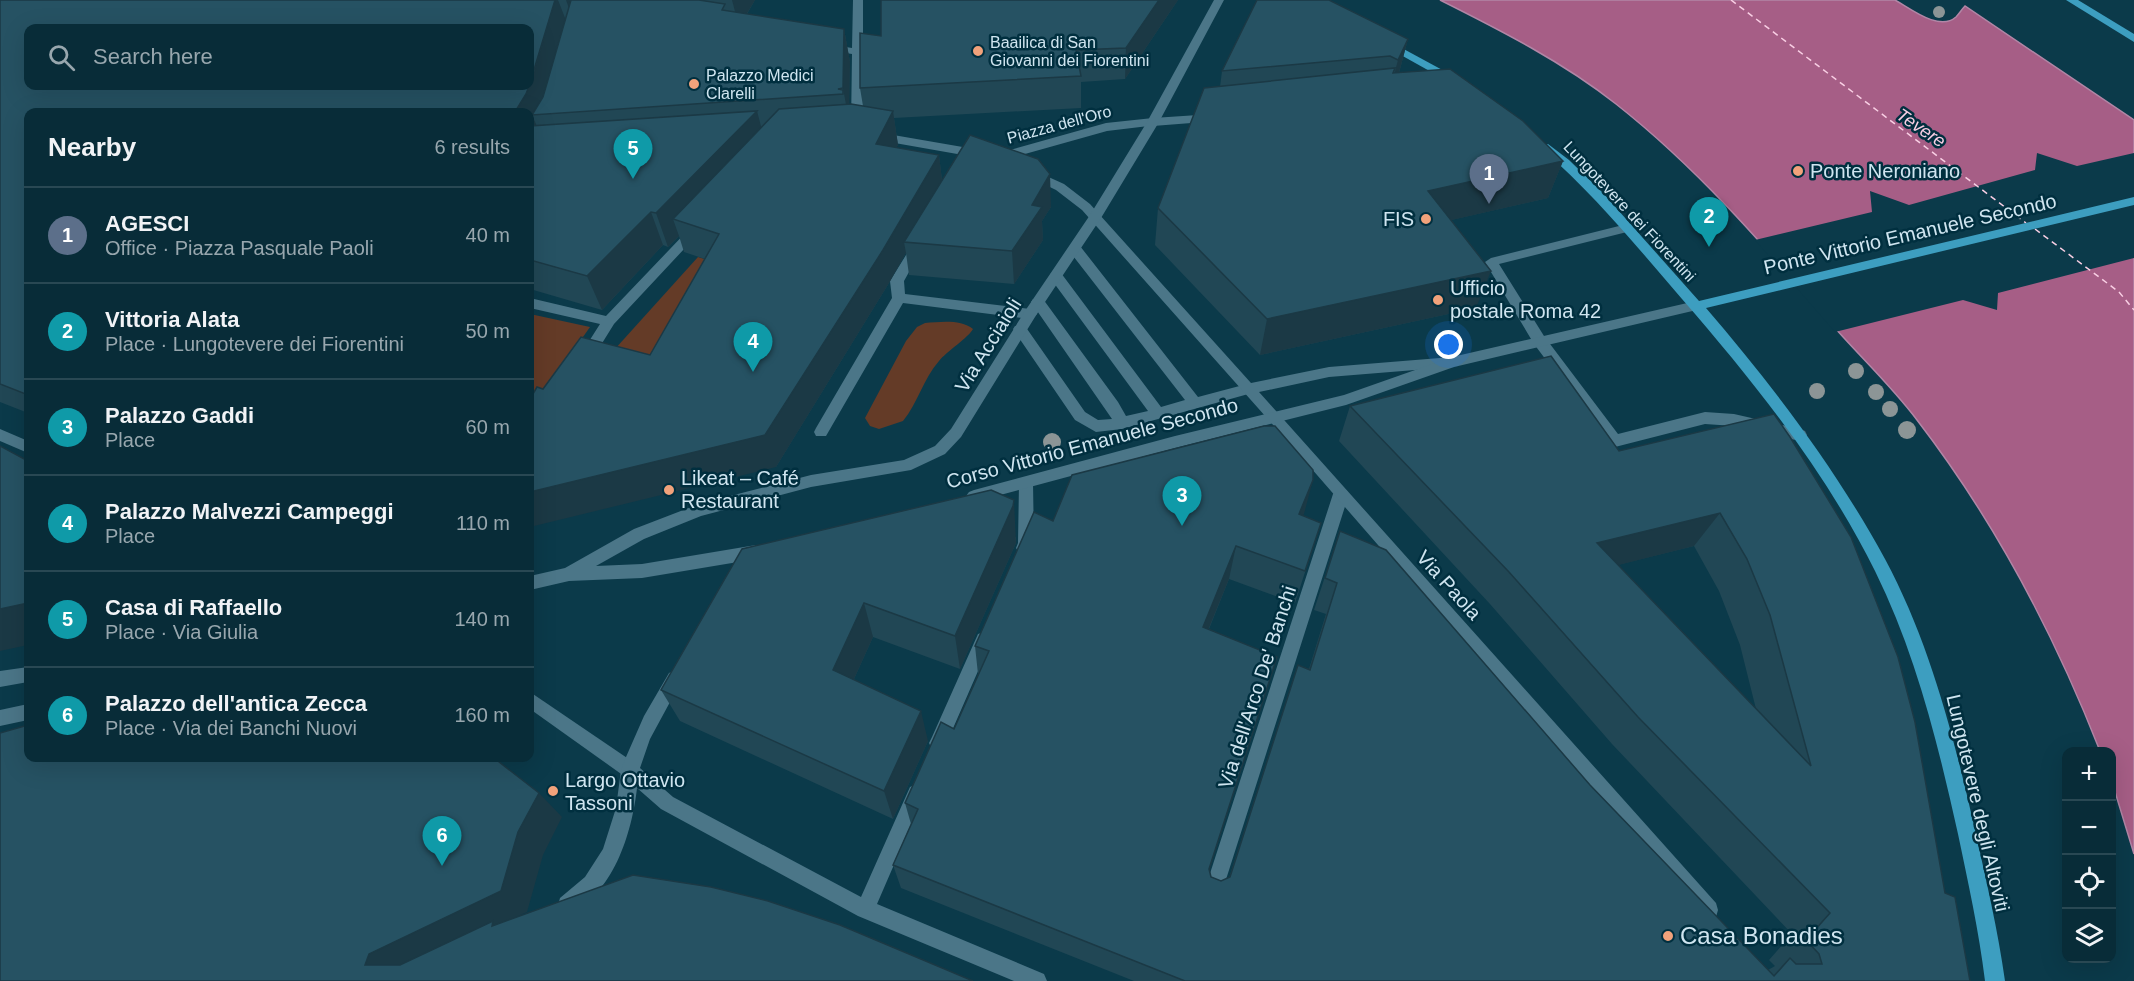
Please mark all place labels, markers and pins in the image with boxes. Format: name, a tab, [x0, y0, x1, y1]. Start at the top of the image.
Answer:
place label: Baailica di San Giovanni dei Fiorentini	[990, 34, 1149, 69]
marker: Baailica di San Giovanni dei Fiorentini	[971, 44, 985, 58]
place label: Palazzo Medici Clarelli	[706, 67, 814, 102]
marker: Palazzo Medici Clarelli	[687, 77, 701, 91]
pin: 5	[614, 130, 652, 179]
pin: 1	[1470, 154, 1508, 204]
place label: Ponte Neroniano	[1810, 160, 1960, 182]
marker: Ponte Neroniano	[1791, 164, 1805, 178]
pin: 2	[1690, 198, 1728, 247]
place label: FIS	[1383, 208, 1414, 230]
marker: FIS	[1419, 212, 1433, 226]
place label: Ufficio postale Roma 42	[1450, 277, 1601, 322]
marker: Ufficio postale Roma 42	[1431, 293, 1445, 307]
pin: 4	[734, 322, 772, 372]
place label: Likeat – Café Restaurant	[681, 467, 799, 512]
pin: 3	[1162, 476, 1202, 526]
marker: Likeat – Café Restaurant	[662, 483, 676, 497]
place label: Largo Ottavio Tassoni	[565, 769, 685, 814]
marker: Largo Ottavio Tassoni	[546, 784, 560, 798]
pin: 6	[422, 816, 462, 866]
place label: Casa Bonadies	[1680, 922, 1843, 949]
marker: Casa Bonadies	[1661, 929, 1675, 943]

